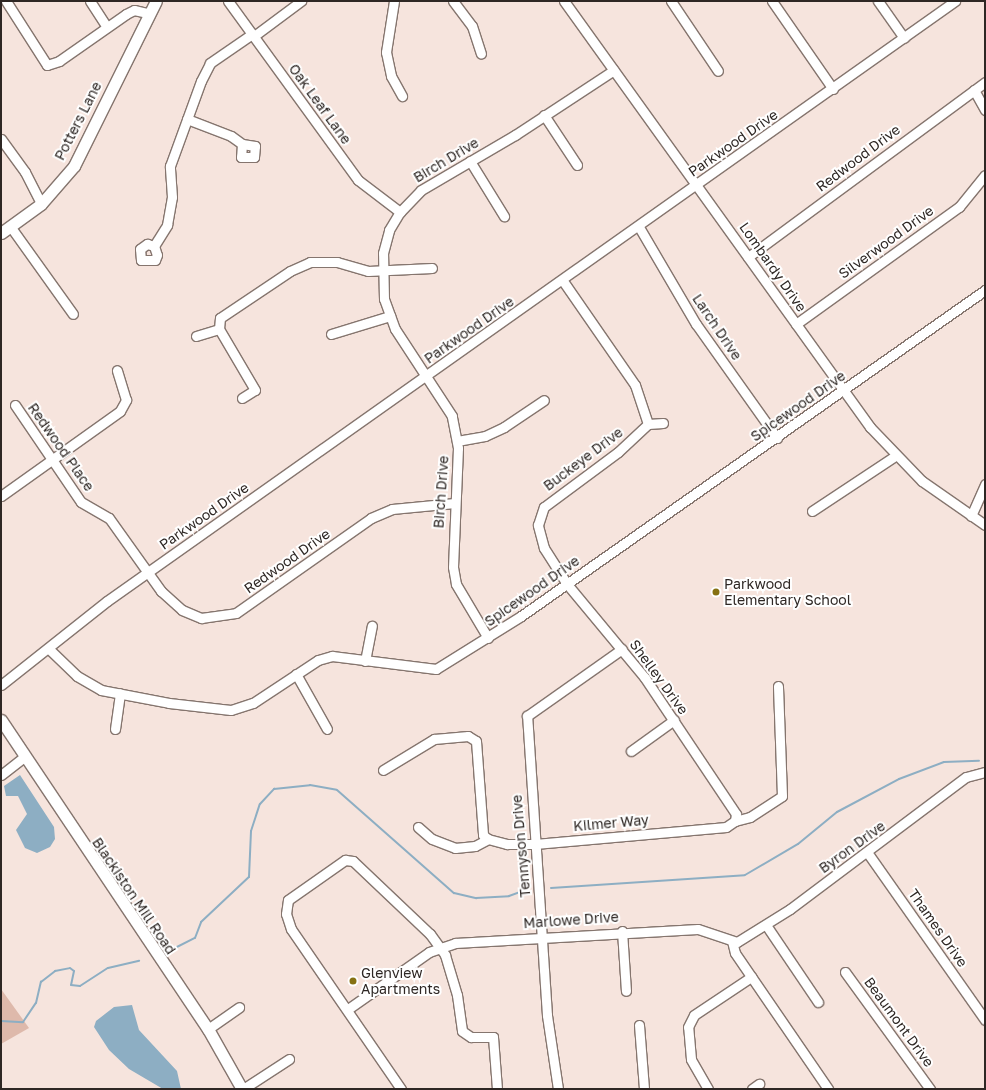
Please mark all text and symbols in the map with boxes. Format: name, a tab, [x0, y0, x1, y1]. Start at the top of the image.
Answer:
street label: Oak Leaf Lane	[285, 61, 355, 147]
street label: Potters Lane	[51, 79, 105, 163]
street label: Parkwood Drive	[685, 106, 781, 180]
street label: Redwood Drive	[813, 121, 903, 195]
street label: Birch Drive	[410, 134, 482, 186]
street label: Silverwood Drive	[835, 202, 937, 282]
street label: Lombardy Drive	[736, 219, 810, 315]
street label: Larch Drive	[689, 291, 745, 363]
street label: Parkwood Drive	[421, 293, 517, 367]
street label: Spicewood Drive	[747, 367, 849, 445]
street label: Redwood Place	[24, 400, 98, 494]
street label: Buckeye Drive	[540, 424, 626, 494]
street label: Birch Drive	[430, 455, 452, 529]
street label: Parkwood Drive	[156, 479, 252, 553]
street label: Redwood Drive	[241, 525, 333, 597]
street label: Spicewood Drive	[481, 552, 583, 630]
place label: Parkwood Elementary School	[724, 576, 851, 608]
marker: Parkwood Elementary School	[711, 587, 721, 597]
street label: Shelley Drive	[626, 636, 692, 718]
street label: Tennyson Drive	[508, 794, 534, 898]
street label: Kilmer Way	[573, 811, 649, 835]
street label: Byron Drive	[816, 817, 888, 877]
street label: Blackiston Mill Road	[89, 834, 179, 958]
street label: Thames Drive	[905, 886, 971, 970]
street label: Marlowe Drive	[523, 908, 619, 932]
place label: Glenview Apartments	[361, 965, 440, 998]
street label: Beaumont Drive	[861, 974, 937, 1070]
marker: Glenview Apartments	[348, 976, 358, 986]

